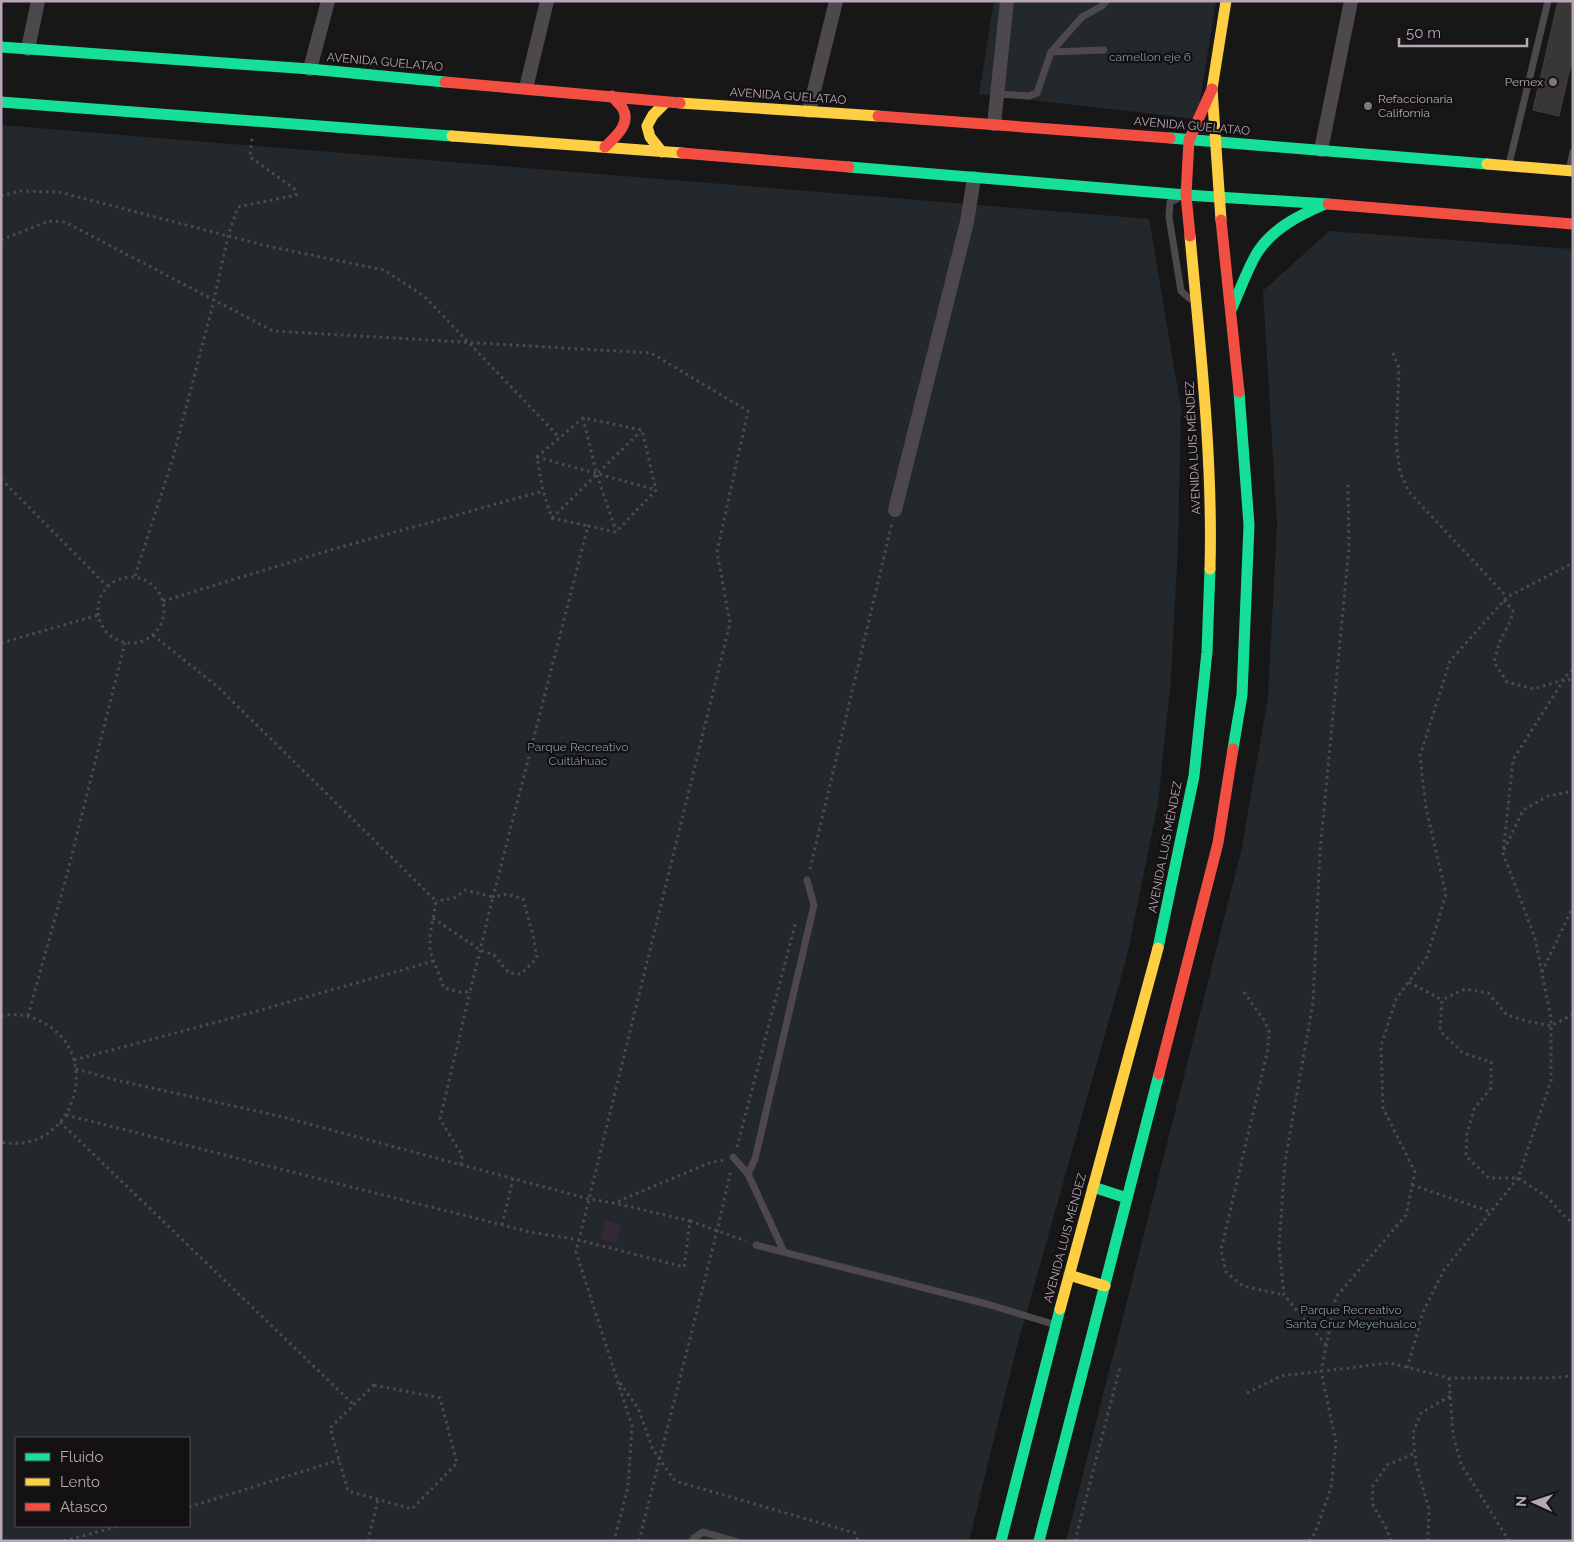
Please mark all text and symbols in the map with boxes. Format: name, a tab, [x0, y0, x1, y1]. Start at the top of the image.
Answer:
scale bar	[1399, 15, 1526, 47]
text: 50 m	[1406, 24, 1441, 42]
street label: AVENIDA GUELATAO	[326, 50, 444, 74]
park label: camellon eje 6	[1109, 50, 1191, 64]
place label: Pemex	[1505, 75, 1543, 89]
marker: Pemex	[1547, 76, 1559, 88]
street label: AVENIDA GUELATAO	[729, 85, 847, 107]
place label: Refaccionaria California	[1378, 92, 1453, 120]
marker: Refaccionaria California	[1362, 100, 1374, 112]
street label: AVENIDA GUELATAO	[1133, 114, 1251, 138]
street label: AVENIDA LUIS MÉNDEZ	[1182, 380, 1203, 515]
park label: Parque Recreativo Cuitláhuac	[527, 740, 629, 768]
street label: AVENIDA LUIS MÉNDEZ	[1145, 780, 1185, 914]
street label: AVENIDA LUIS MÉNDEZ	[1041, 1171, 1089, 1304]
park label: Parque Recreativo Santa Cruz Meyehualco	[1285, 1303, 1417, 1331]
legend	[15, 1437, 190, 1527]
text: Fluido	[60, 1448, 103, 1466]
text: Lento	[60, 1473, 100, 1491]
north arrow	[1509, 1477, 1559, 1527]
text: N	[1513, 1496, 1529, 1507]
text: Atasco	[60, 1498, 107, 1516]

